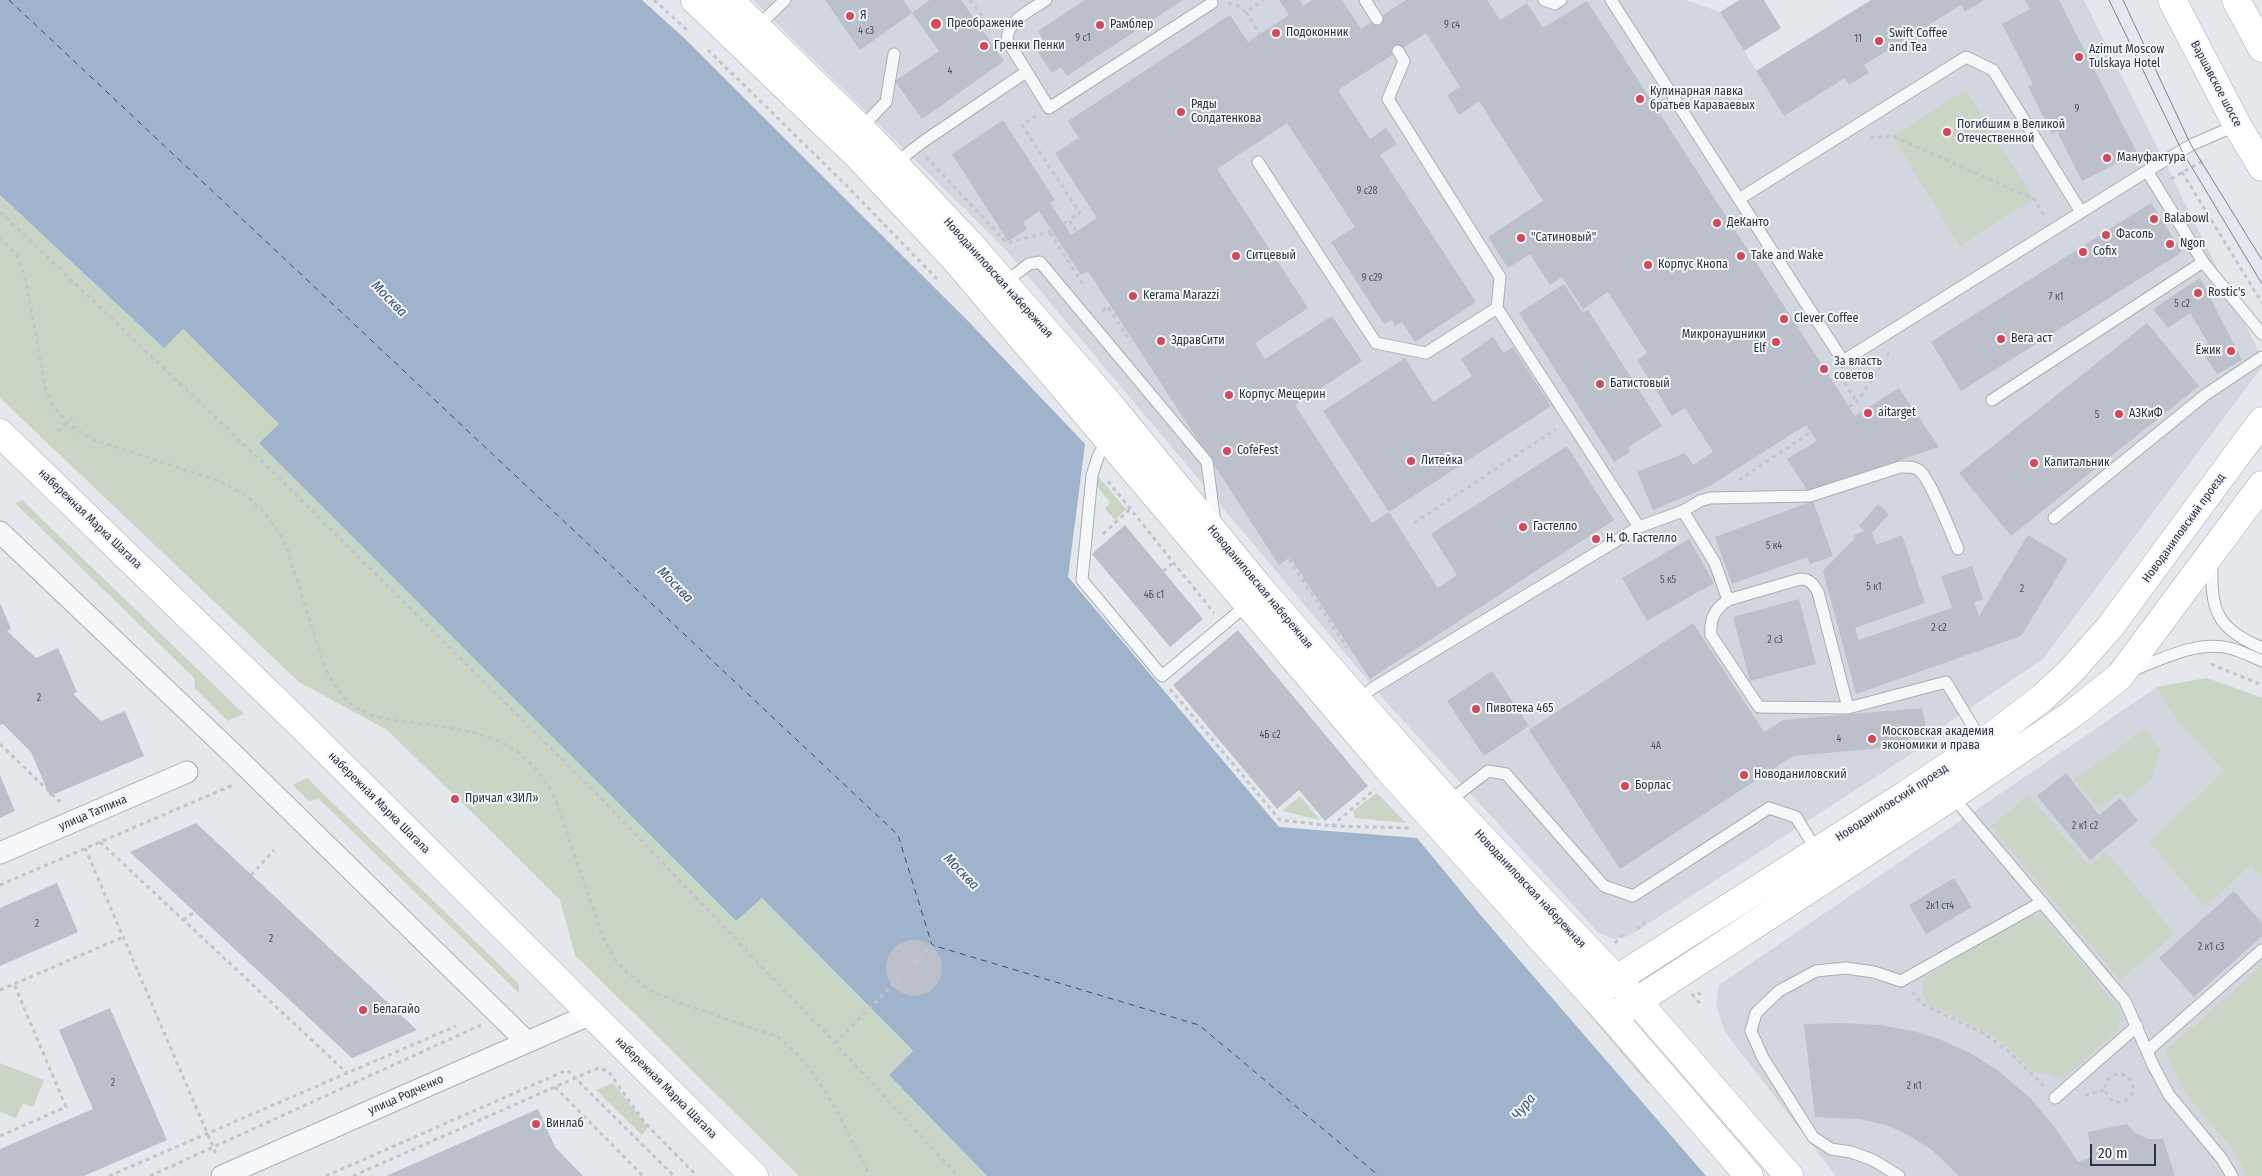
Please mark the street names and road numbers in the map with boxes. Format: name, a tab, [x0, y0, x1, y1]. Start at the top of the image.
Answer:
street label: Варшавское шоссе	[2187, 38, 2245, 130]
street label: Новоданиловская набережная	[940, 215, 1056, 341]
street label: набережная Марка Шагала	[35, 466, 145, 572]
street label: Новоданиловский проезд	[2140, 471, 2228, 585]
street label: Новоданиловская набережная	[1204, 522, 1316, 652]
street label: набережная Марка Шагала	[325, 749, 433, 857]
street label: Новоданиловский проезд	[1833, 761, 1951, 845]
street label: улица Татлина	[57, 792, 129, 834]
street label: Новоданиловская набережная	[1471, 827, 1589, 951]
street label: набережная Марка Шагала	[612, 1034, 720, 1142]
street label: улица Родченко	[366, 1072, 446, 1118]

